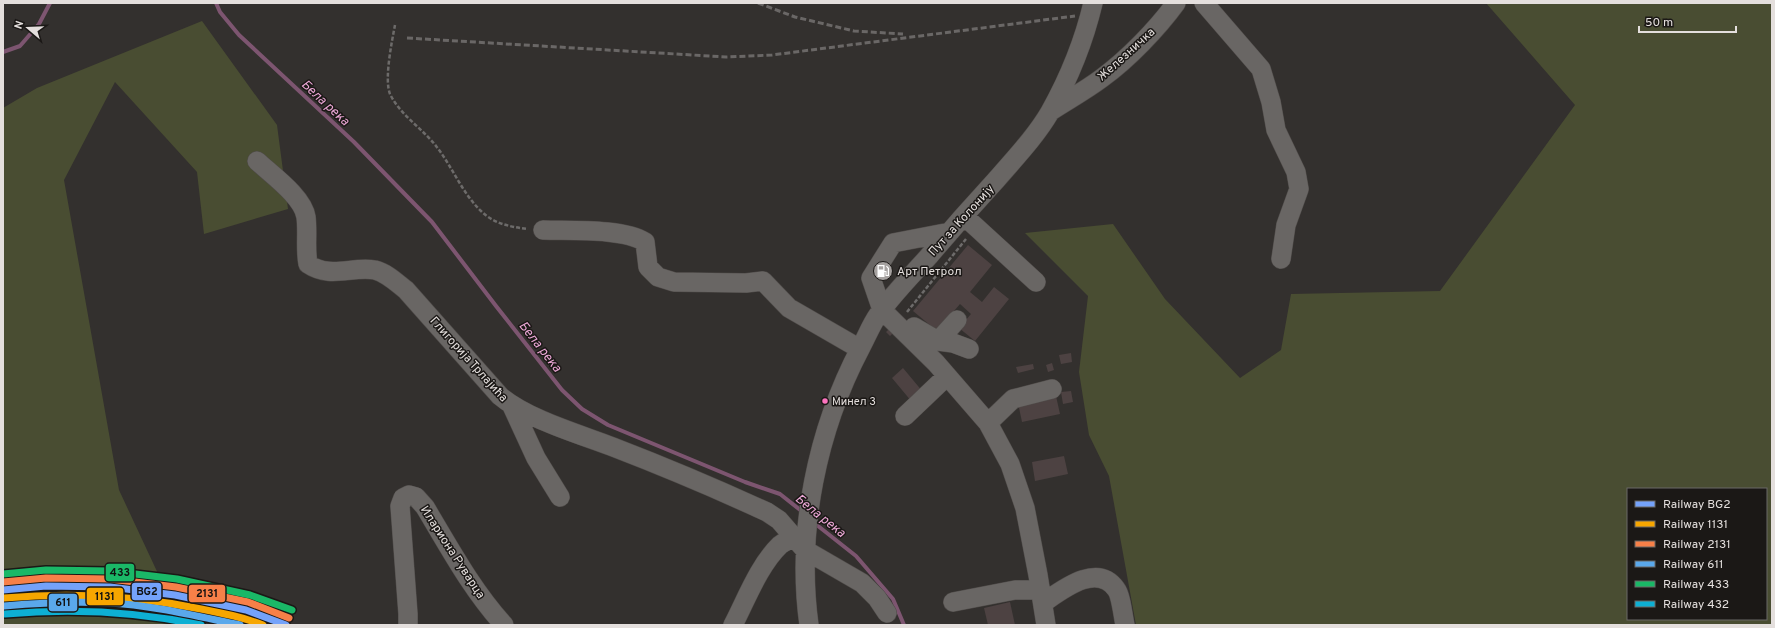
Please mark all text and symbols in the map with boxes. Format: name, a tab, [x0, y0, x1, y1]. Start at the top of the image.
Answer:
north arrow	[8, 8, 48, 48]
scale bar	[1639, 8, 1736, 34]
text: 50 m	[1645, 15, 1673, 31]
text: N	[12, 19, 27, 31]
street label: Железничка	[1094, 25, 1159, 85]
water label: Бела река	[297, 77, 352, 130]
street label: Пут за Колонију	[925, 181, 998, 260]
fuel station icon: Арт Петрол	[872, 260, 894, 282]
place label: Арт Петрол	[897, 264, 962, 280]
street label: Глигорија Трлајића	[426, 314, 511, 406]
water label: Бела река	[515, 319, 564, 376]
place label: Минел 3	[832, 395, 876, 409]
marker: Минел 3	[820, 396, 830, 406]
legend	[1627, 488, 1767, 620]
water label: Бела река	[791, 491, 848, 542]
text: Railway BG2	[1663, 497, 1731, 513]
street label: Илариона Руварца	[416, 503, 488, 602]
text: Railway 1131	[1663, 517, 1728, 533]
text: Railway 2131	[1663, 537, 1731, 553]
text: Railway 611	[1663, 557, 1723, 573]
line badge: 433	[105, 563, 135, 582]
text: 433	[110, 566, 130, 580]
text: Railway 433	[1663, 577, 1729, 593]
line badge: BG2	[131, 582, 162, 601]
line badge: 2131	[188, 584, 226, 603]
text: BG2	[136, 585, 158, 599]
line badge: 1131	[86, 587, 124, 606]
text: 2131	[196, 587, 218, 601]
text: 1131	[95, 590, 115, 604]
line badge: 611	[48, 593, 78, 612]
text: 611	[55, 596, 71, 610]
text: Railway 432	[1663, 597, 1729, 613]

